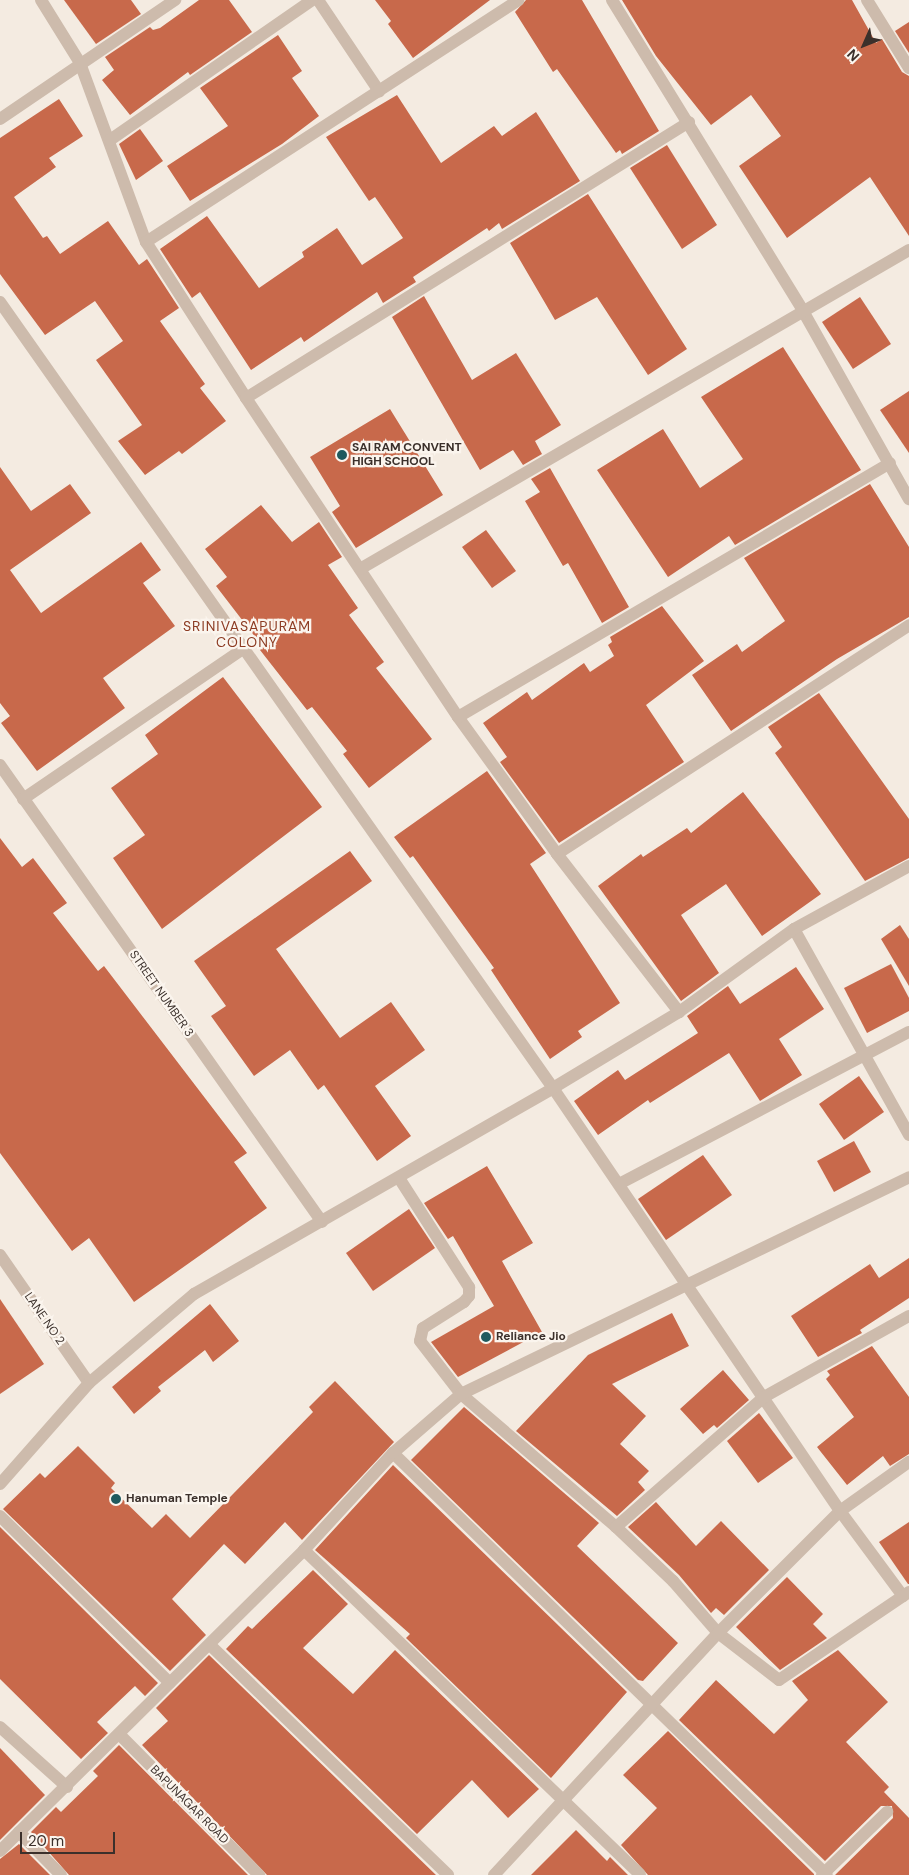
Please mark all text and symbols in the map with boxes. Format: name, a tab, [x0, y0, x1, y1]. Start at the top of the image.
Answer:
north arrow	[839, 20, 889, 70]
text: N	[843, 45, 863, 65]
place label: SAI RAM CONVENT HIGH SCHOOL	[352, 441, 462, 469]
marker: SAI RAM CONVENT HIGH SCHOOL	[336, 449, 348, 461]
district label: SRINIVASAPURAM COLONY	[181, 618, 313, 650]
street label: STREET NUMBER 3	[126, 948, 196, 1040]
street label: LANE NO 2	[21, 1290, 67, 1348]
place label: Reliance Jio	[496, 1330, 566, 1344]
marker: Reliance Jio	[480, 1331, 492, 1343]
place label: Hanuman Temple	[126, 1492, 228, 1506]
marker: Hanuman Temple	[110, 1493, 122, 1505]
street label: BAPUNAGAR ROAD	[147, 1763, 231, 1847]
scale bar	[22, 1822, 118, 1854]
text: 20 m	[28, 1831, 64, 1851]

